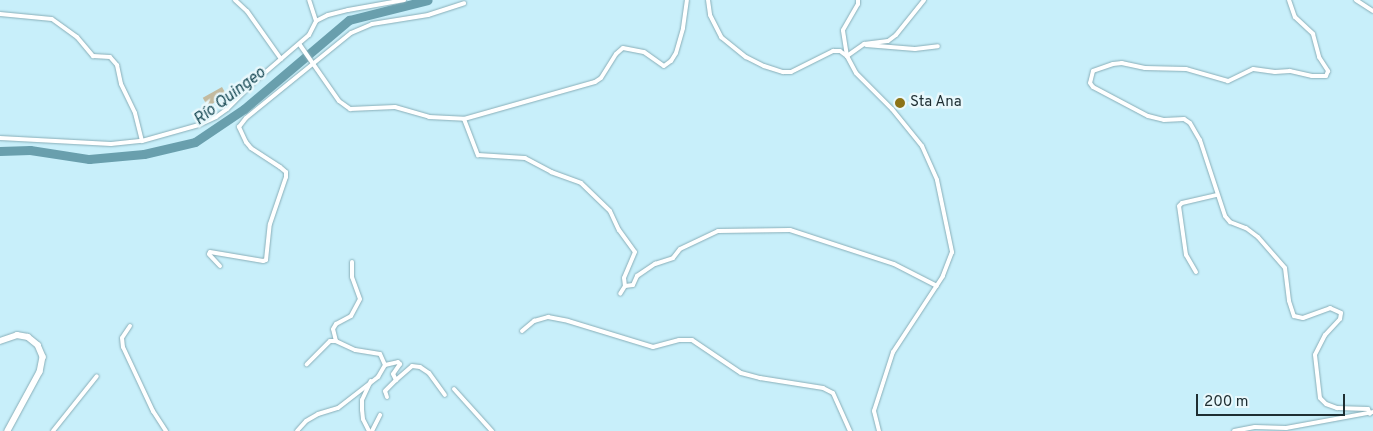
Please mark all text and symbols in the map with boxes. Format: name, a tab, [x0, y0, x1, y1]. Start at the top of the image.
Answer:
water label: Río Quingeo	[191, 64, 269, 130]
place label: Sta Ana	[910, 94, 962, 112]
marker: Sta Ana	[894, 97, 906, 109]
scale bar	[1198, 384, 1347, 416]
text: 200 m	[1204, 393, 1249, 412]

